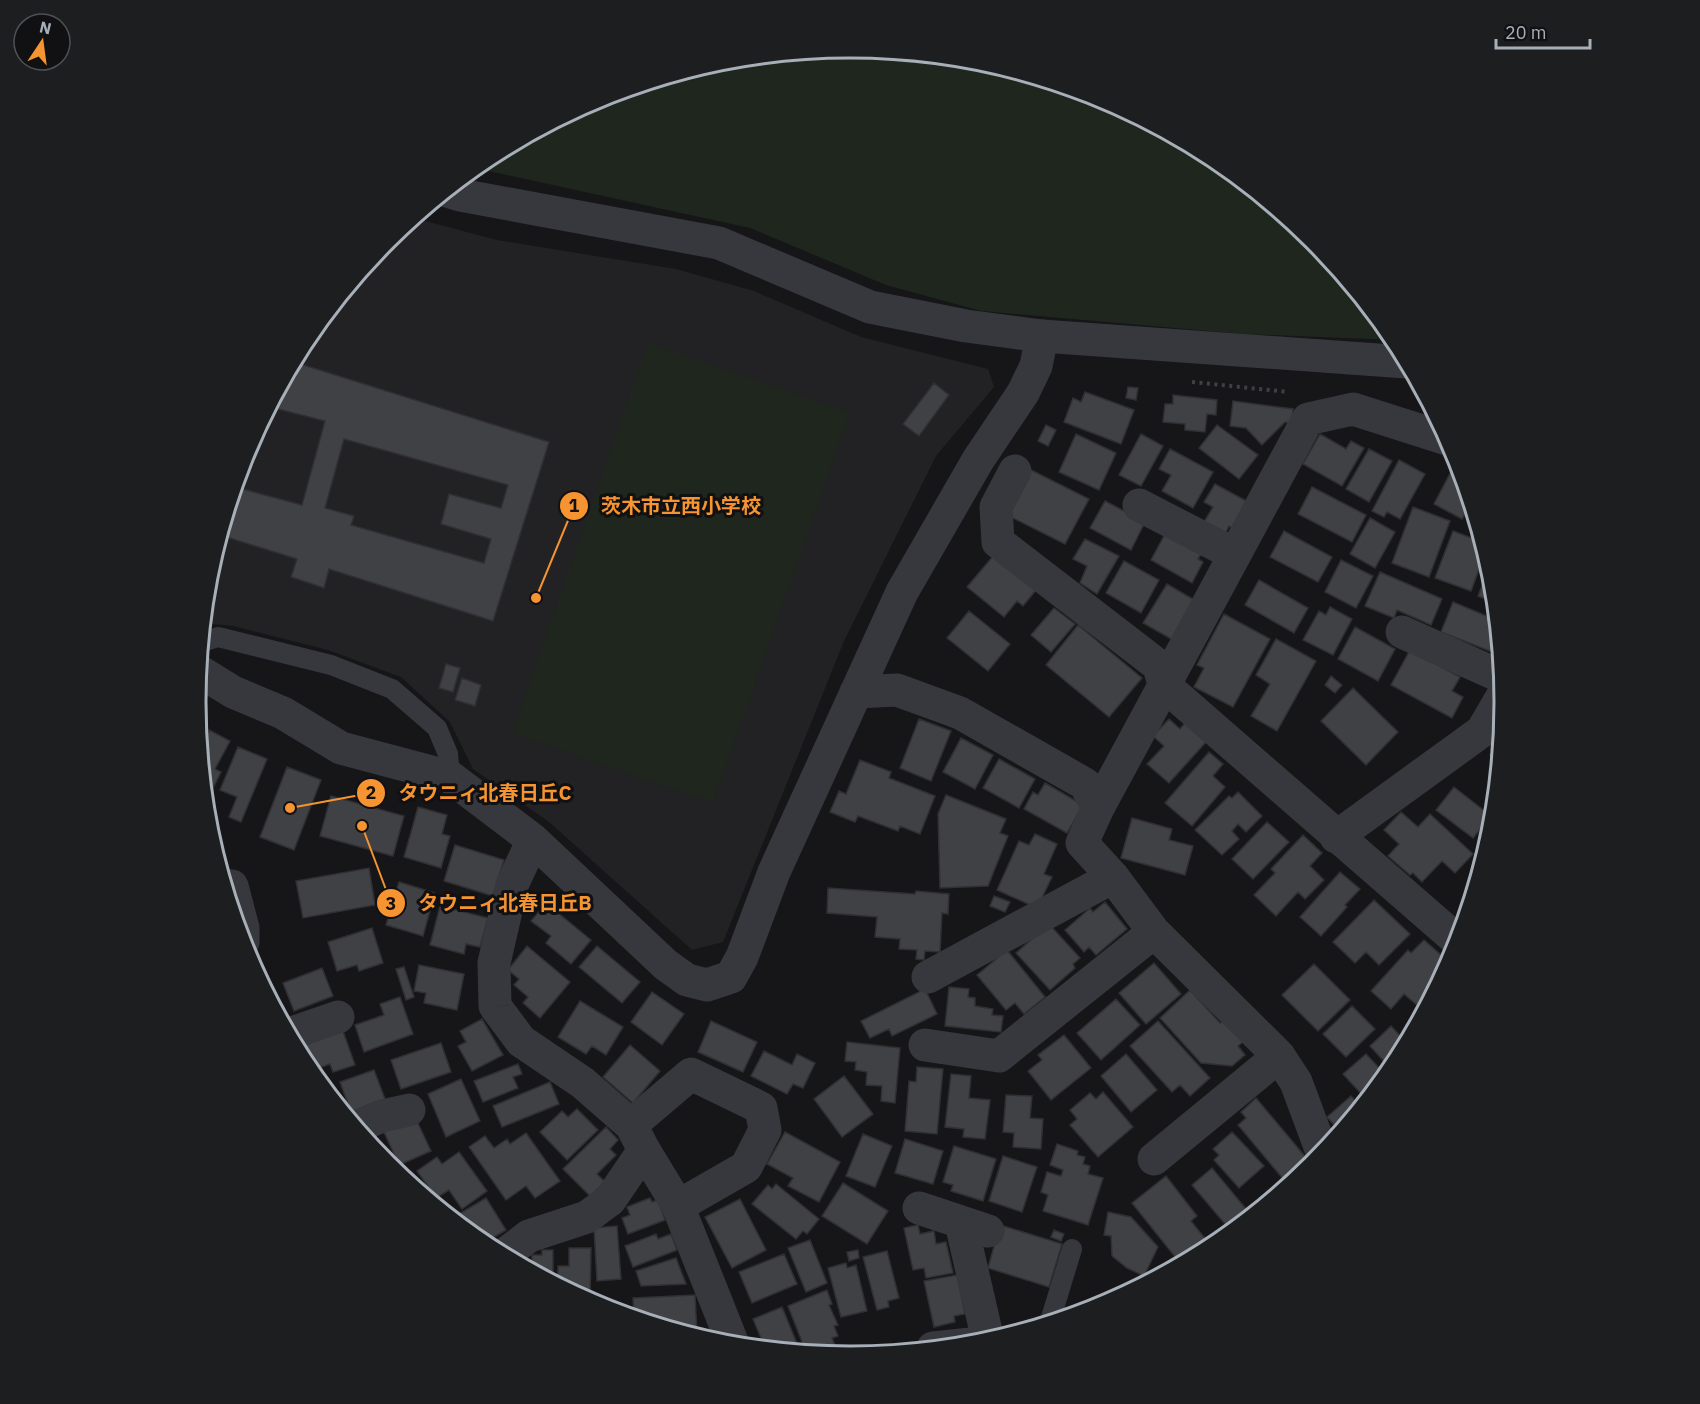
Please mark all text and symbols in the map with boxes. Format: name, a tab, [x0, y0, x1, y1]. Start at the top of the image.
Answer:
north arrow	[12, 12, 72, 72]
scale bar	[1496, 12, 1590, 50]
text: N	[37, 16, 53, 38]
text: 20 m	[1505, 21, 1547, 44]
callout: 茨木市立西小学校	[559, 487, 773, 525]
text: 茨木市立西小学校	[601, 492, 761, 519]
text: 1	[569, 494, 580, 517]
callout: タウニィ北春日丘C	[356, 774, 583, 812]
text: タウニィ北春日丘C	[398, 779, 572, 806]
text: 2	[366, 781, 376, 804]
callout: タウニィ北春日丘B	[376, 884, 603, 922]
text: タウニィ北春日丘B	[418, 889, 592, 916]
text: 3	[386, 892, 396, 915]

